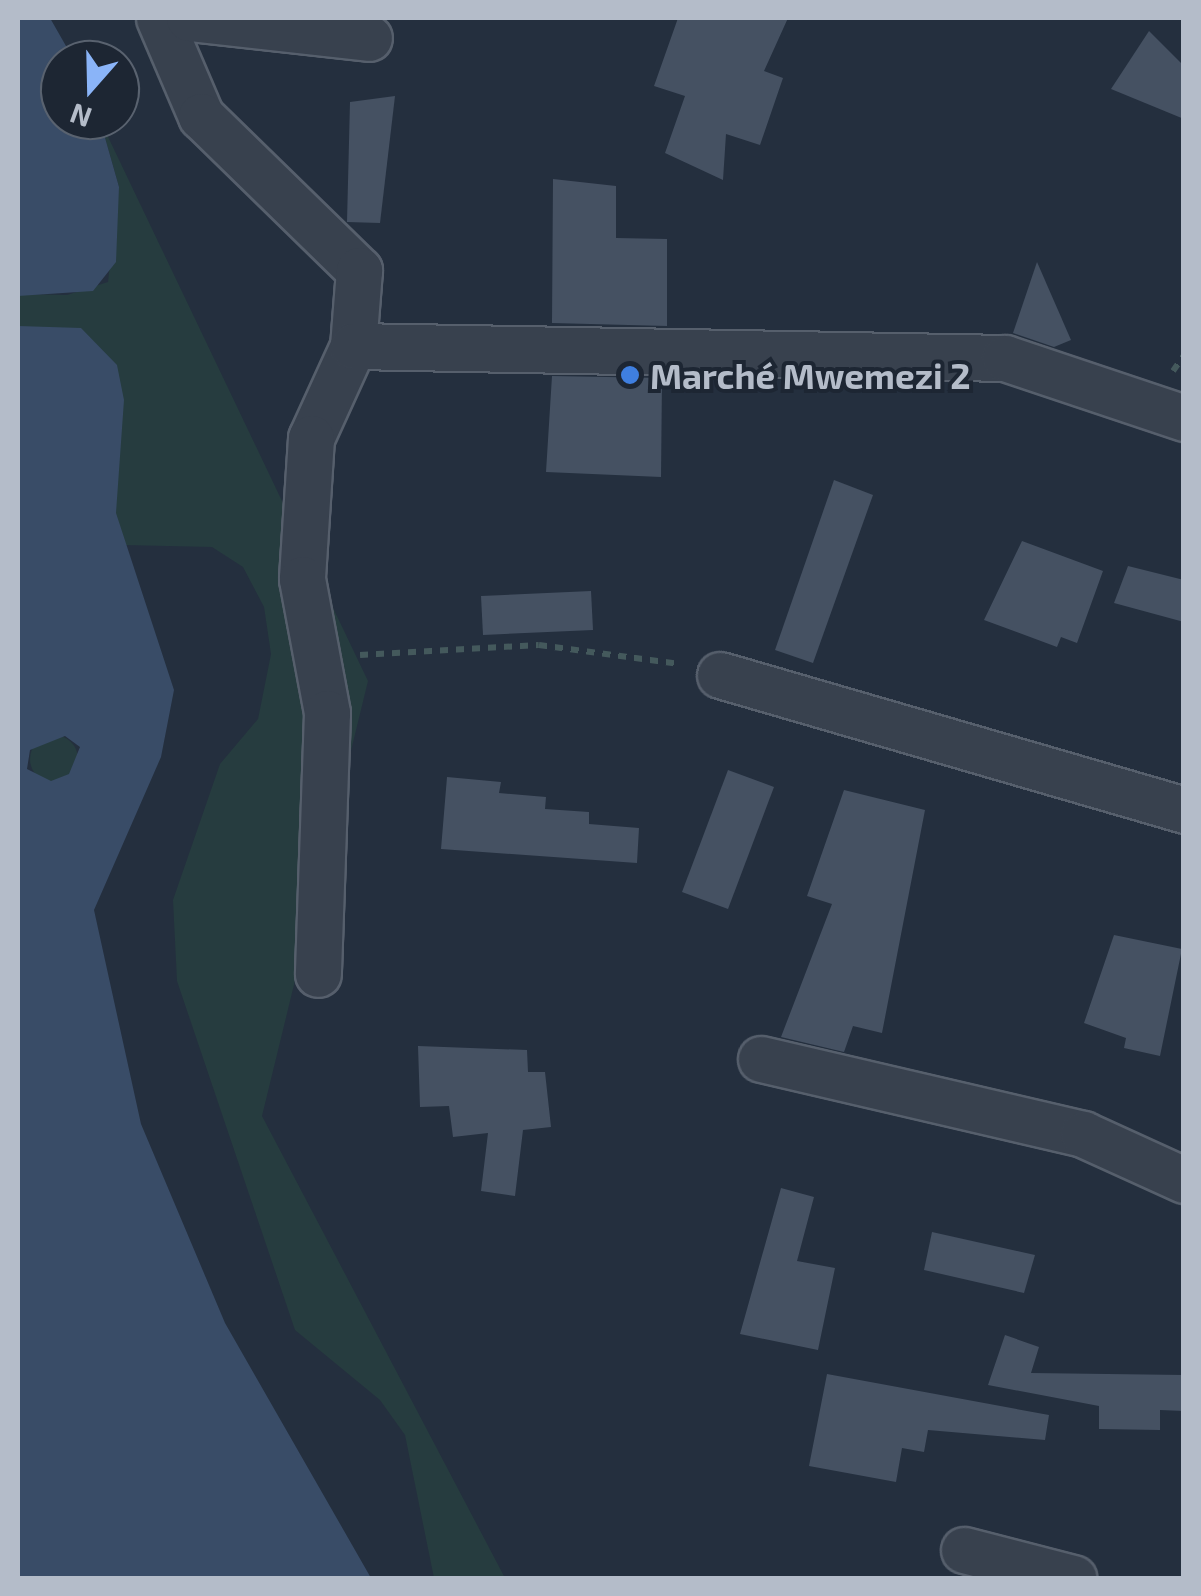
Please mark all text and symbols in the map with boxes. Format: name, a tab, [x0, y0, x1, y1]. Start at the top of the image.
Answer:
north arrow	[40, 40, 140, 140]
text: N	[65, 97, 96, 136]
place label: Marché Mwemezi 2	[650, 354, 971, 396]
marker: Marché Mwemezi 2	[619, 364, 641, 386]

